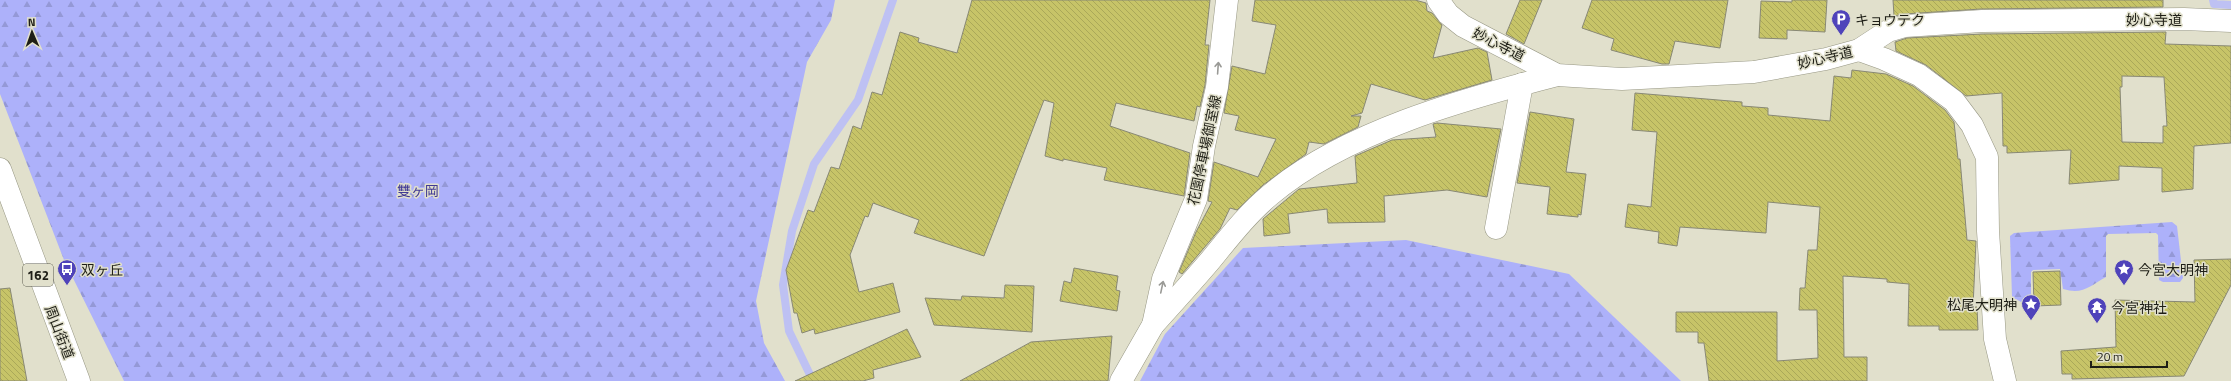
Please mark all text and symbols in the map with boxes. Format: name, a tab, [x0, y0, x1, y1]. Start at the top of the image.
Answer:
parking icon: キョウテク	[1830, 8, 1852, 36]
place label: キョウテク	[1855, 9, 1925, 30]
street label: 妙心寺道	[2126, 9, 2182, 30]
north arrow	[12, 12, 52, 52]
text: N	[28, 14, 36, 30]
street label: 妙心寺道	[1469, 22, 1529, 66]
street label: 妙心寺道	[1795, 40, 1855, 74]
one-way arrow	[1215, 62, 1222, 75]
street label: 花園停車場御室線	[1182, 93, 1226, 207]
park label: 雙ヶ岡	[397, 180, 439, 201]
bus stop icon: 双ヶ丘	[56, 258, 78, 286]
place icon: 今宮大明神	[2113, 258, 2135, 286]
place label: 双ヶ丘	[81, 259, 123, 280]
place label: 今宮大明神	[2138, 259, 2208, 280]
road number: 162	[23, 264, 53, 286]
one-way arrow	[1158, 281, 1166, 294]
place icon: 松尾大明神	[2020, 293, 2042, 321]
place label: 松尾大明神	[1947, 294, 2017, 315]
temple icon: 今宮神社	[2086, 296, 2108, 324]
place label: 今宮神社	[2111, 297, 2167, 318]
street label: 周山街道	[40, 302, 80, 362]
scale bar	[2091, 343, 2167, 369]
text: 20 m	[2097, 347, 2123, 366]

